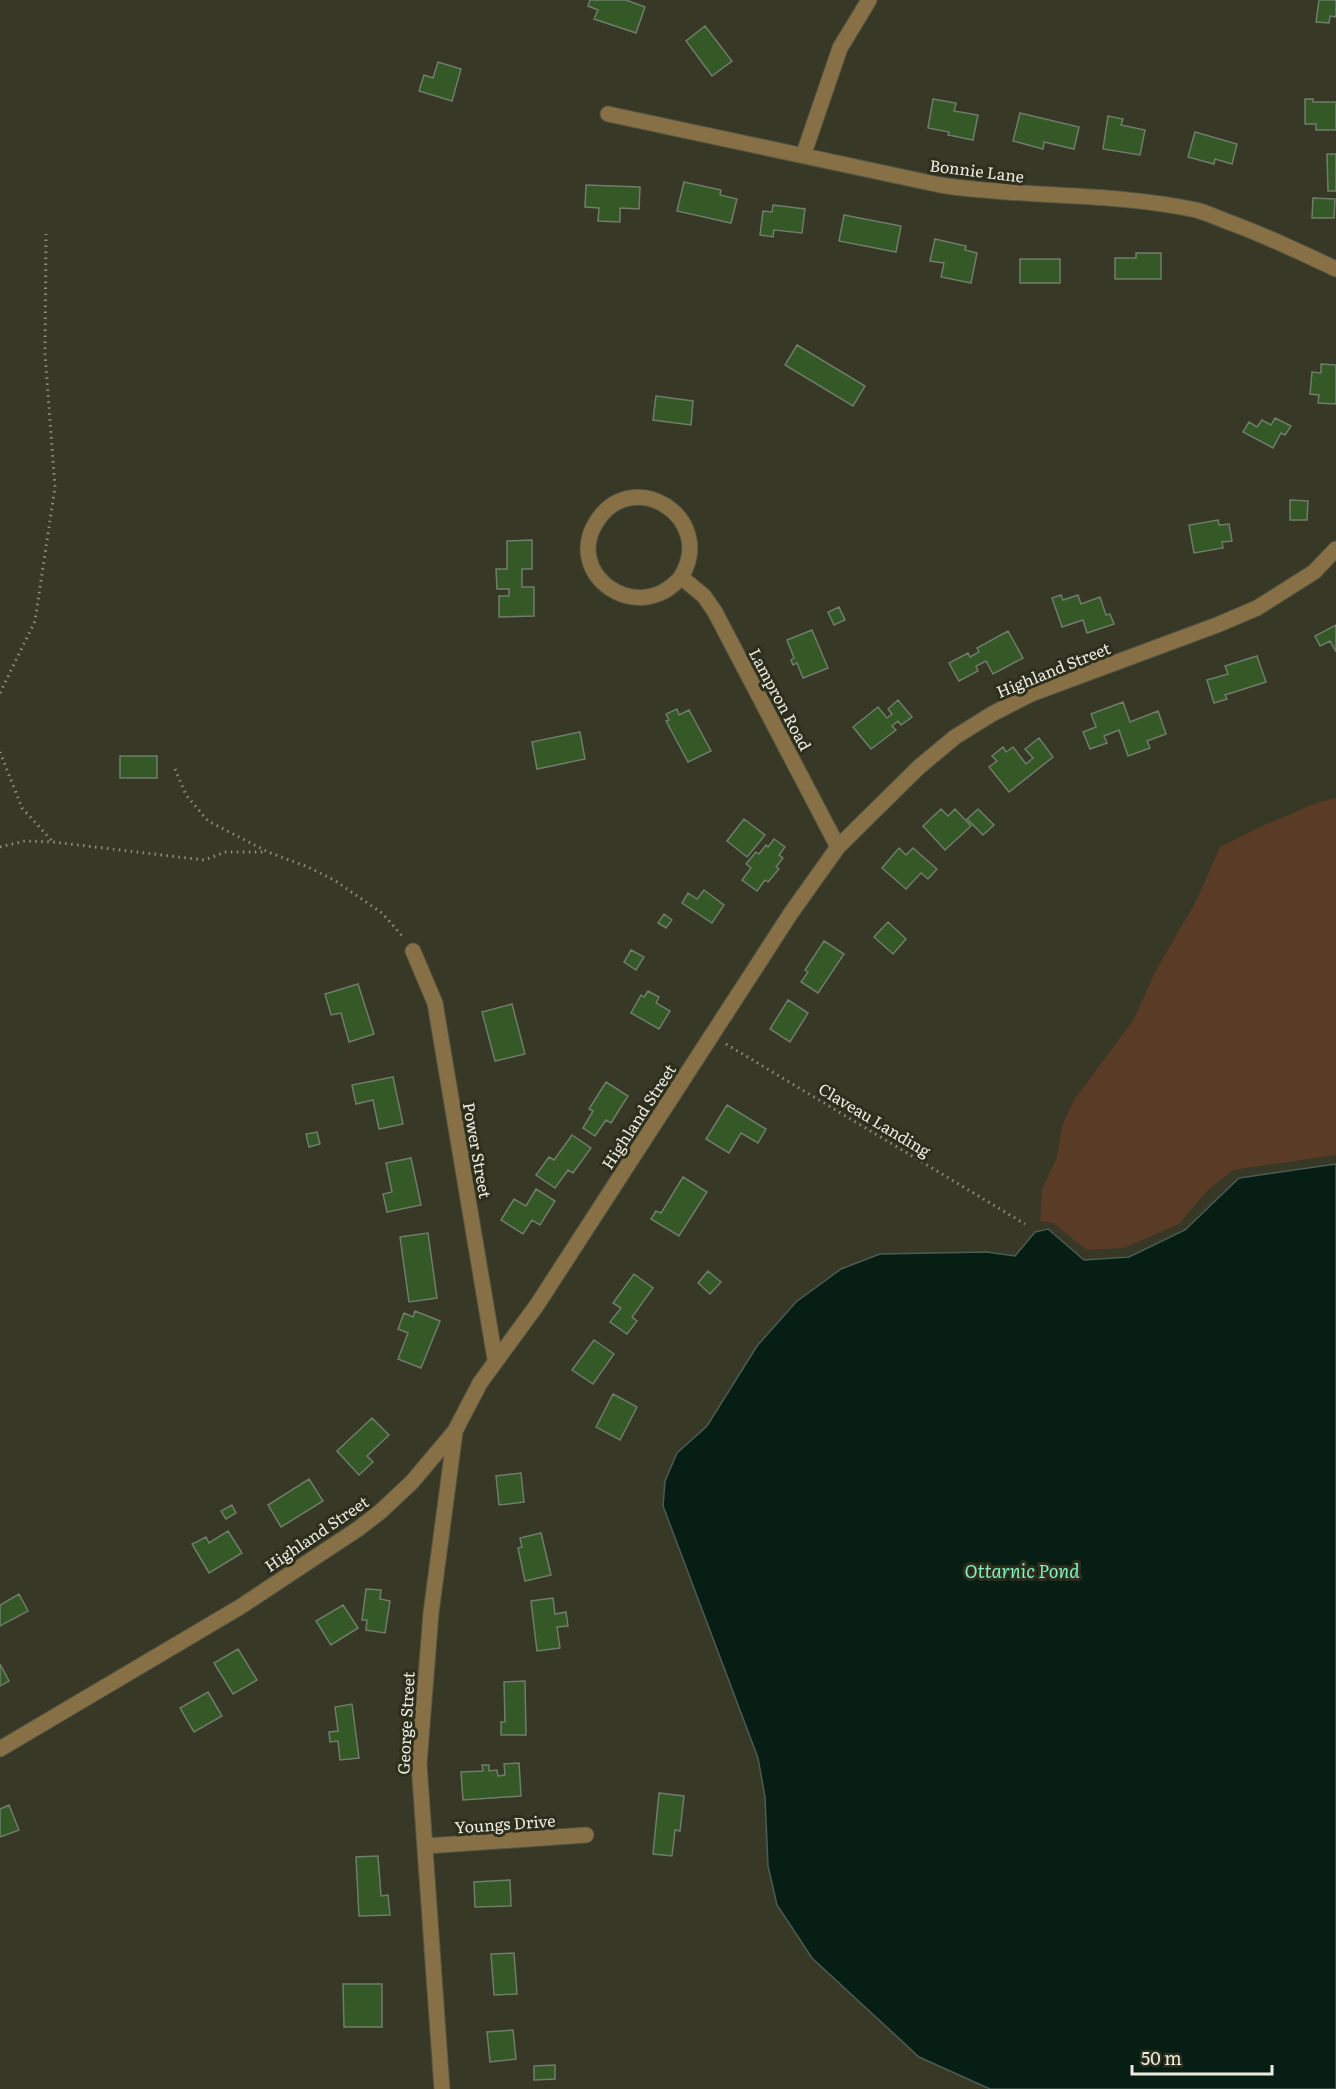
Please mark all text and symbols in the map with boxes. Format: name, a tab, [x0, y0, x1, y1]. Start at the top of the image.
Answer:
street label: Bonnie Lane	[928, 152, 1026, 188]
street label: Highland Street	[992, 635, 1114, 703]
street label: Lampron Road	[744, 643, 818, 755]
street label: Highland Street	[595, 1058, 681, 1173]
street label: Claveau Landing	[814, 1076, 936, 1162]
street label: Power Street	[458, 1100, 498, 1200]
street label: Highland Street	[259, 1489, 373, 1577]
water label: Ottarnic Pond	[965, 1557, 1080, 1584]
street label: George Street	[390, 1670, 420, 1775]
street label: Youngs Drive	[454, 1808, 556, 1838]
scale bar	[1132, 2038, 1272, 2076]
text: 50 m	[1141, 2044, 1182, 2071]

